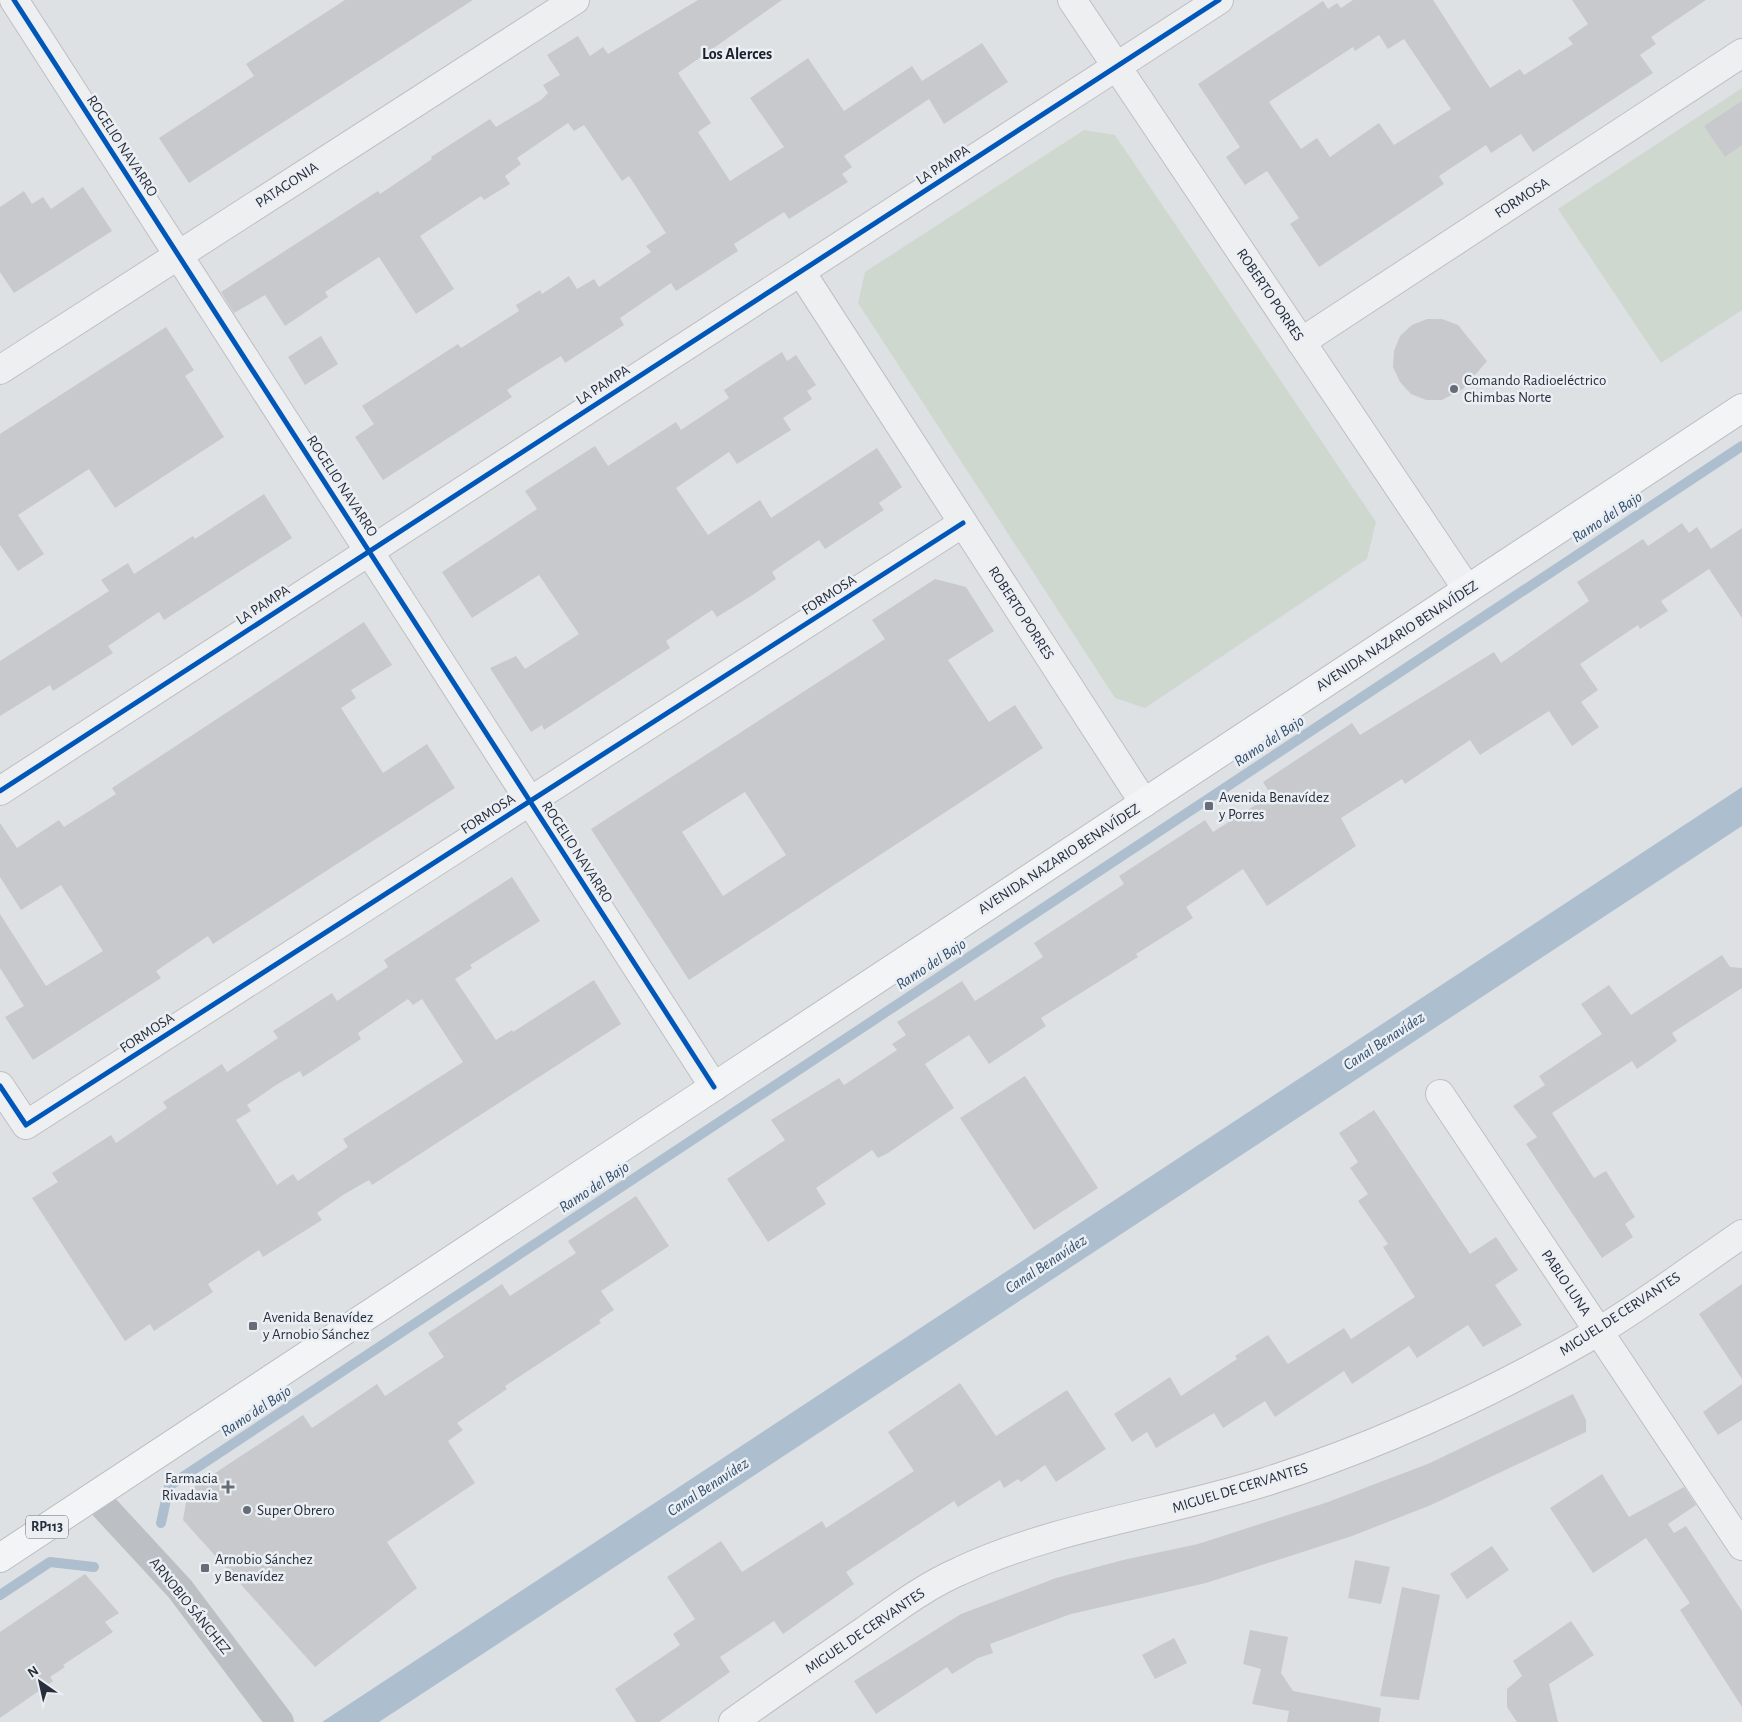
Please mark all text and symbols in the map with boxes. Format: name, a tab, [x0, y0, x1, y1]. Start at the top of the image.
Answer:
district label: Los Alerces	[702, 46, 772, 62]
street label: ROGELIO NAVARRO	[84, 93, 160, 199]
street label: LA PAMPA	[913, 142, 973, 188]
street label: PATAGONIA	[253, 159, 321, 211]
street label: FORMOSA	[1492, 175, 1552, 221]
street label: ROBERTO PORRES	[1234, 246, 1306, 344]
street label: LA PAMPA	[573, 362, 633, 408]
place label: Comando Radioeléctrico Chimbas Norte	[1464, 373, 1606, 405]
marker: Comando Radioeléctrico Chimbas Norte	[1448, 383, 1460, 395]
street label: ROGELIO NAVARRO	[304, 433, 380, 539]
water label: Ramo del Bajo	[1569, 488, 1646, 546]
street label: ROBERTO PORRES	[985, 564, 1057, 662]
street label: FORMOSA	[799, 572, 859, 618]
street label: AVENIDA NAZARIO BENAVÍDEZ	[1312, 576, 1481, 694]
street label: LA PAMPA	[233, 582, 293, 628]
water label: Ramo del Bajo	[1231, 712, 1308, 770]
place label: Avenida Benavídez y Porres	[1218, 790, 1329, 822]
street label: FORMOSA	[458, 791, 518, 837]
street label: ROGELIO NAVARRO	[539, 799, 615, 905]
street label: AVENIDA NAZARIO BENAVÍDEZ	[974, 799, 1143, 917]
marker: Avenida Benavídez y Porres	[1203, 800, 1215, 812]
water label: Ramo del Bajo	[893, 935, 970, 993]
water label: Canal Benavídez	[1340, 1009, 1428, 1073]
street label: FORMOSA	[117, 1010, 177, 1056]
water label: Ramo del Bajo	[556, 1158, 633, 1216]
water label: Canal Benavídez	[1002, 1232, 1090, 1296]
street label: PABLO LUNA	[1539, 1247, 1594, 1319]
street label: MIGUEL DE CERVANTES	[1557, 1269, 1683, 1359]
place label: Avenida Benavídez y Arnobio Sánchez	[262, 1310, 373, 1342]
marker: Avenida Benavídez y Arnobio Sánchez	[247, 1320, 259, 1332]
water label: Ramo del Bajo	[218, 1382, 295, 1440]
water label: Canal Benavídez	[664, 1455, 752, 1519]
street label: MIGUEL DE CERVANTES	[1170, 1460, 1310, 1516]
place label: Farmacia Rivadavia	[162, 1471, 218, 1503]
marker: Farmacia Rivadavia	[222, 1481, 234, 1493]
place label: Super Obrero	[257, 1503, 335, 1518]
marker: Super Obrero	[241, 1504, 253, 1516]
road number: RP113	[26, 1515, 68, 1538]
place label: Arnobio Sánchez y Benavídez	[214, 1552, 313, 1584]
street label: ARNOBIO SÁNCHEZ	[147, 1554, 235, 1657]
marker: Arnobio Sánchez y Benavídez	[199, 1562, 211, 1574]
street label: MIGUEL DE CERVANTES	[802, 1585, 928, 1677]
north arrow	[15, 1657, 65, 1707]
text: N	[25, 1664, 41, 1681]

